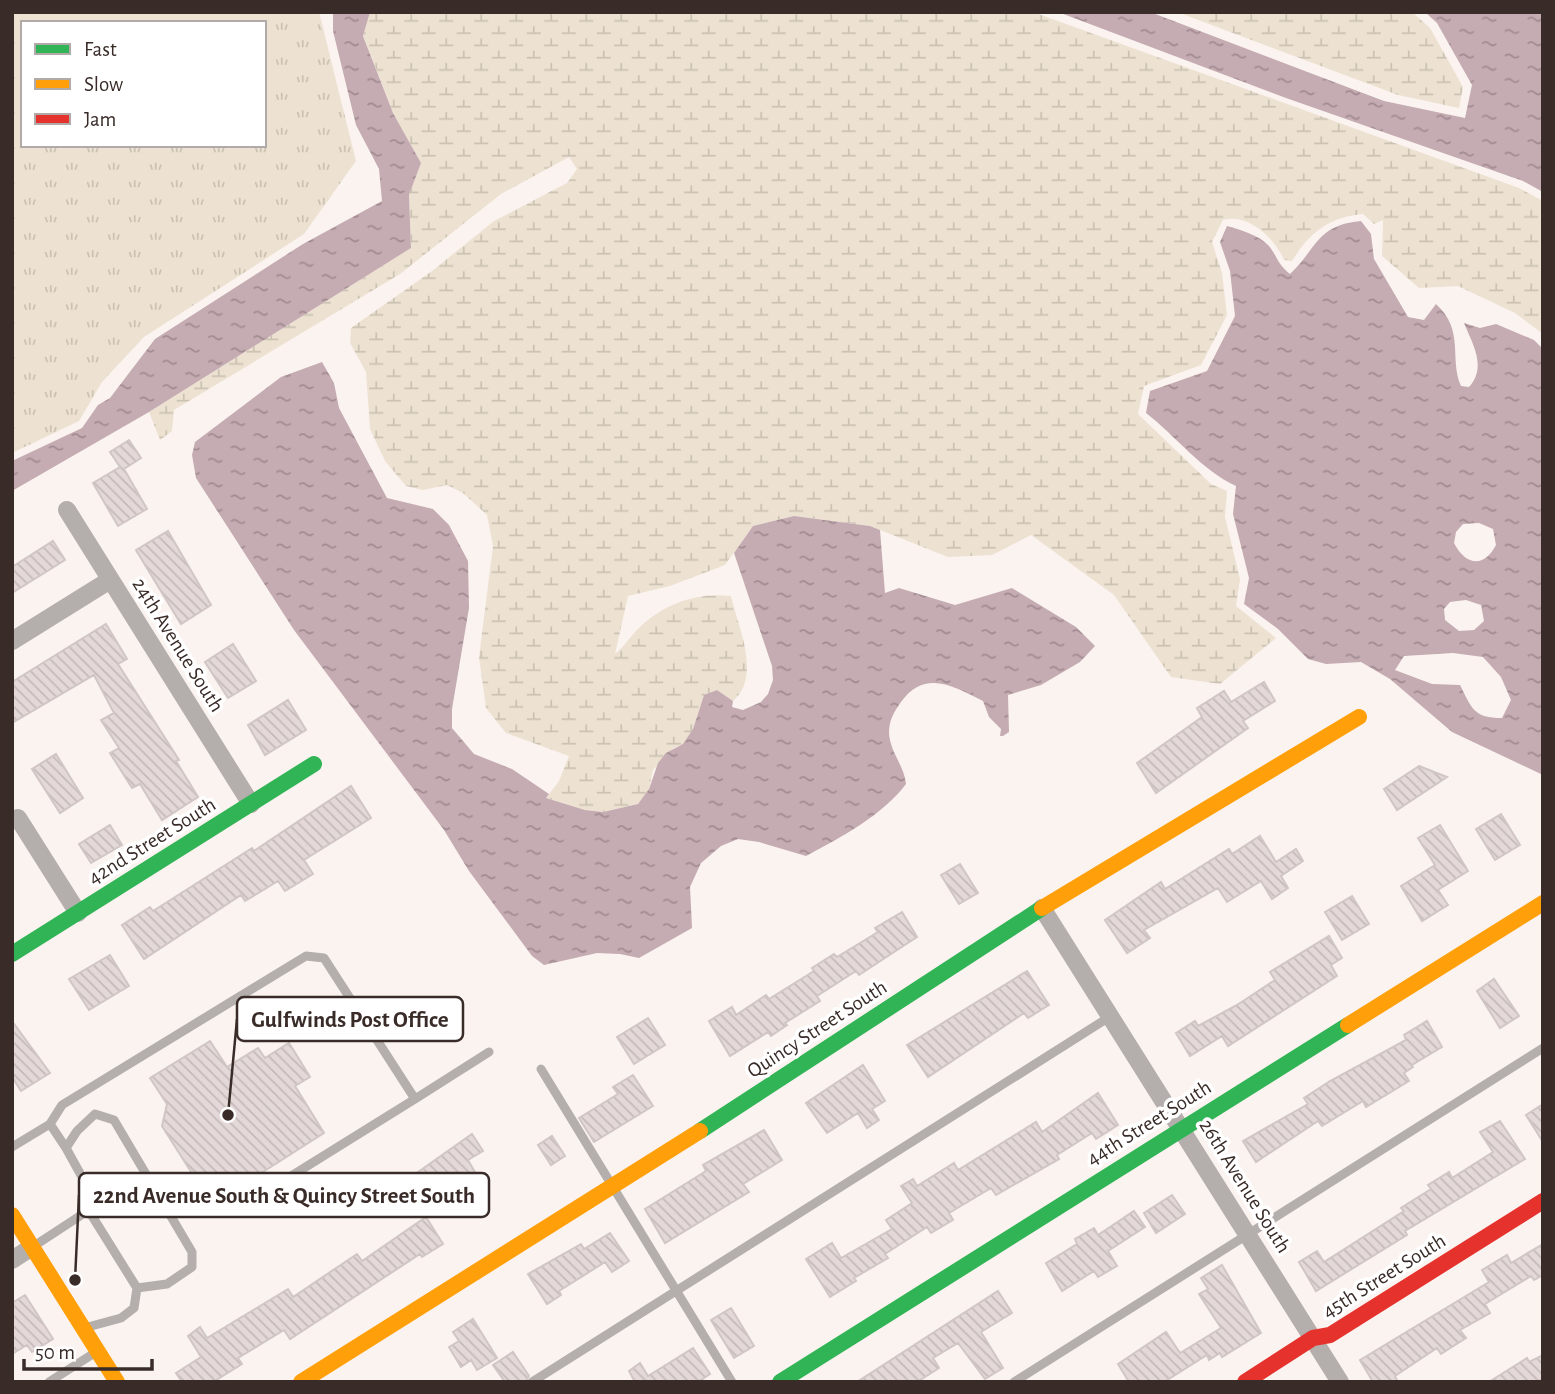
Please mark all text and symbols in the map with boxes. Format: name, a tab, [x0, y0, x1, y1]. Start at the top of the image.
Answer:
legend	[21, 21, 266, 147]
text: Fast	[84, 39, 117, 60]
text: Slow	[84, 74, 123, 95]
text: Jam	[84, 109, 116, 130]
street label: 24th Avenue South	[128, 574, 228, 716]
street label: 42nd Street South	[85, 793, 219, 889]
street label: Quincy Street South	[744, 976, 890, 1082]
callout: Gulfwinds Post Office	[237, 997, 463, 1041]
text: Gulfwinds Post Office	[251, 1009, 449, 1032]
street label: 44th Street South	[1083, 1076, 1215, 1170]
street label: 26th Avenue South	[1195, 1115, 1295, 1257]
callout: 22nd Avenue South & Quincy Street South	[79, 1173, 489, 1217]
text: 22nd Avenue South & Quincy Street South	[93, 1185, 475, 1208]
street label: 45th Street South	[1319, 1230, 1449, 1322]
scale bar	[24, 1328, 152, 1372]
text: 50 m	[35, 1342, 75, 1363]

